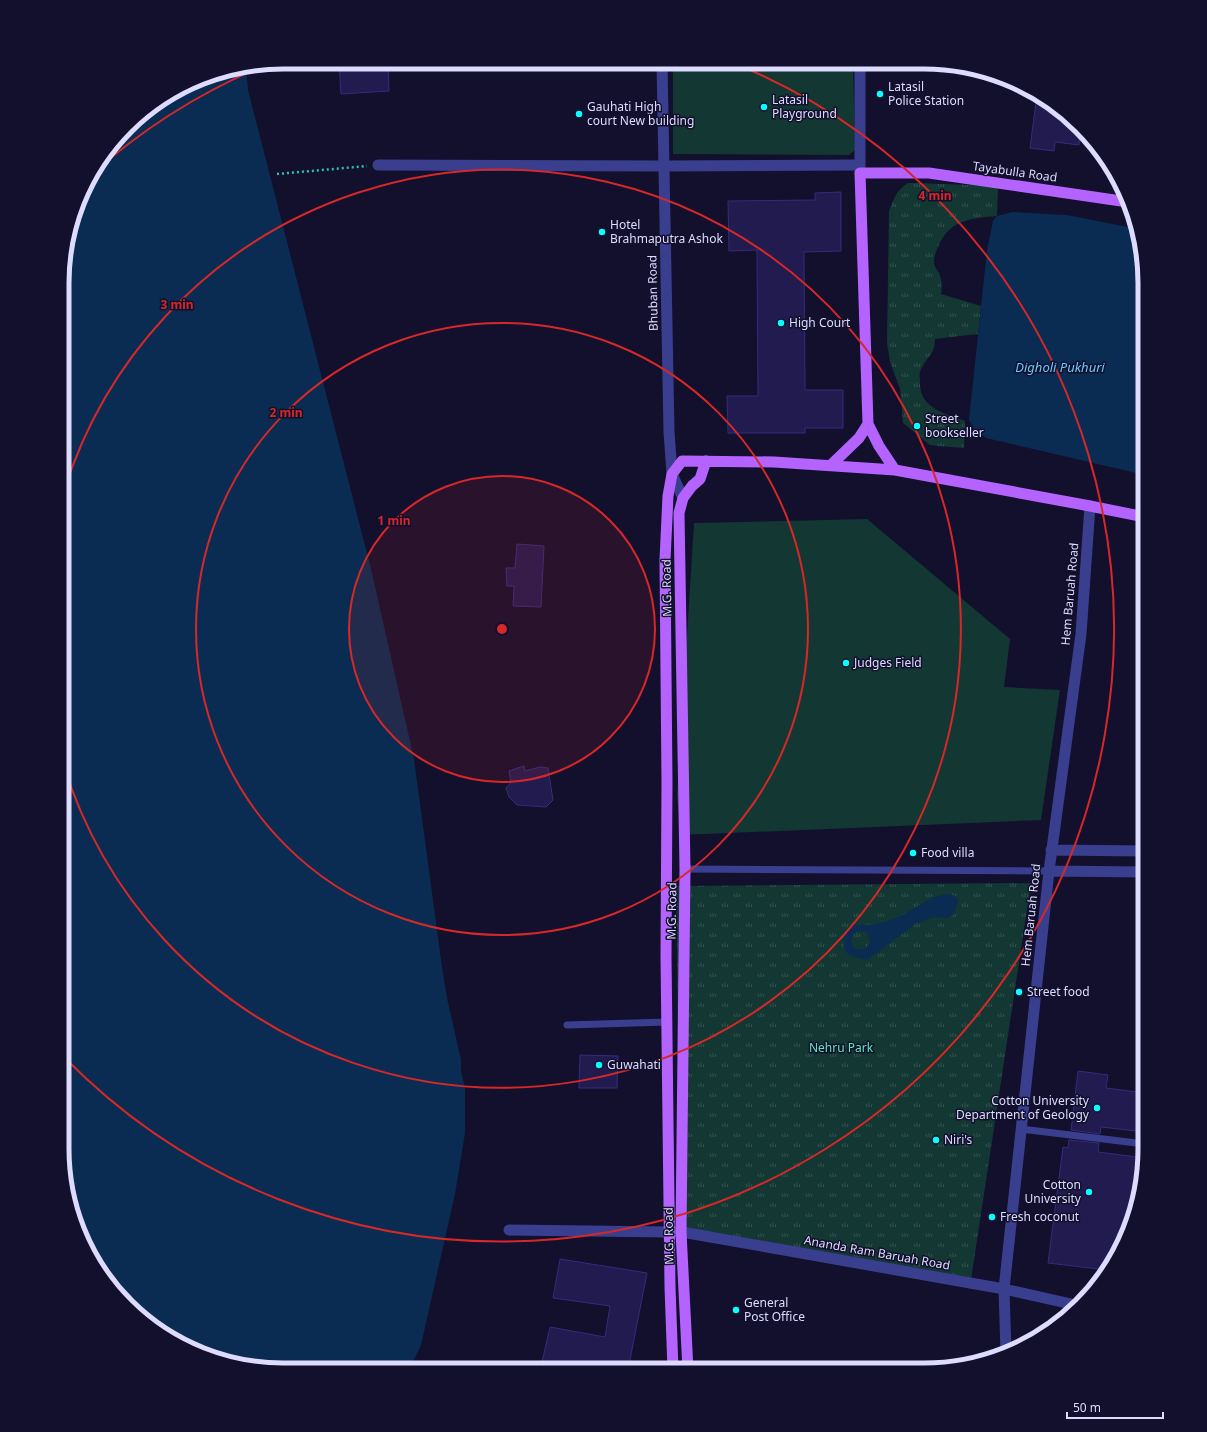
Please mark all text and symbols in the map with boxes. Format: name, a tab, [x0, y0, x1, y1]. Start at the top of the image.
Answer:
place label: Latasil Police Station	[888, 78, 964, 109]
marker: Latasil Police Station	[875, 89, 885, 99]
place label: Latasil Playground	[772, 91, 837, 122]
place label: Gauhati High court New building	[587, 98, 694, 129]
marker: Latasil Playground	[759, 102, 769, 112]
marker: Gauhati High court New building	[574, 109, 584, 119]
street label: Tayabulla Road	[972, 157, 1058, 186]
text: 4 min	[918, 187, 952, 204]
place label: Hotel Brahmaputra Ashok	[610, 216, 723, 247]
marker: Hotel Brahmaputra Ashok	[597, 227, 607, 237]
street label: Bhuban Road	[643, 255, 662, 331]
text: 3 min	[160, 296, 194, 313]
place label: High Court	[789, 314, 851, 331]
marker: High Court	[776, 318, 786, 328]
water label: Digholi Pukhuri	[1015, 358, 1105, 376]
text: 2 min	[269, 404, 303, 421]
place label: Street bookseller	[925, 410, 984, 441]
marker: Street bookseller	[912, 421, 922, 431]
text: 1 min	[377, 512, 411, 529]
street label: Hem Baruah Road	[1057, 542, 1082, 646]
street label: M.G. Road	[658, 559, 675, 617]
centre of rings	[495, 622, 509, 636]
place label: Judges Field	[853, 654, 922, 671]
marker: Judges Field	[841, 658, 851, 668]
place label: Food villa	[921, 844, 974, 861]
marker: Food villa	[908, 848, 918, 858]
street label: Hem Baruah Road	[1017, 863, 1044, 967]
street label: M.G. Road	[663, 882, 680, 940]
place label: Street food	[1027, 983, 1090, 1000]
marker: Street food	[1014, 987, 1024, 997]
park label: Nehru Park	[809, 1039, 874, 1056]
place label: Guwahati	[607, 1056, 661, 1073]
marker: Guwahati	[594, 1060, 604, 1070]
place label: Cotton University Department of Geology	[956, 1092, 1090, 1123]
marker: Cotton University Department of Geology	[1092, 1103, 1102, 1113]
place label: Niri's	[944, 1131, 973, 1148]
marker: Niri's	[931, 1135, 941, 1145]
place label: Cotton University	[1025, 1176, 1082, 1207]
marker: Cotton University	[1084, 1187, 1094, 1197]
street label: M.G. Road	[660, 1207, 677, 1265]
place label: Fresh coconut	[1000, 1208, 1080, 1225]
marker: Fresh coconut	[987, 1212, 997, 1222]
street label: Ananda Ram Baruah Road	[803, 1231, 951, 1274]
place label: General Post Office	[744, 1294, 805, 1325]
marker: General Post Office	[731, 1305, 741, 1315]
scale bar	[1067, 1394, 1163, 1420]
text: 50 m	[1073, 1399, 1101, 1416]

